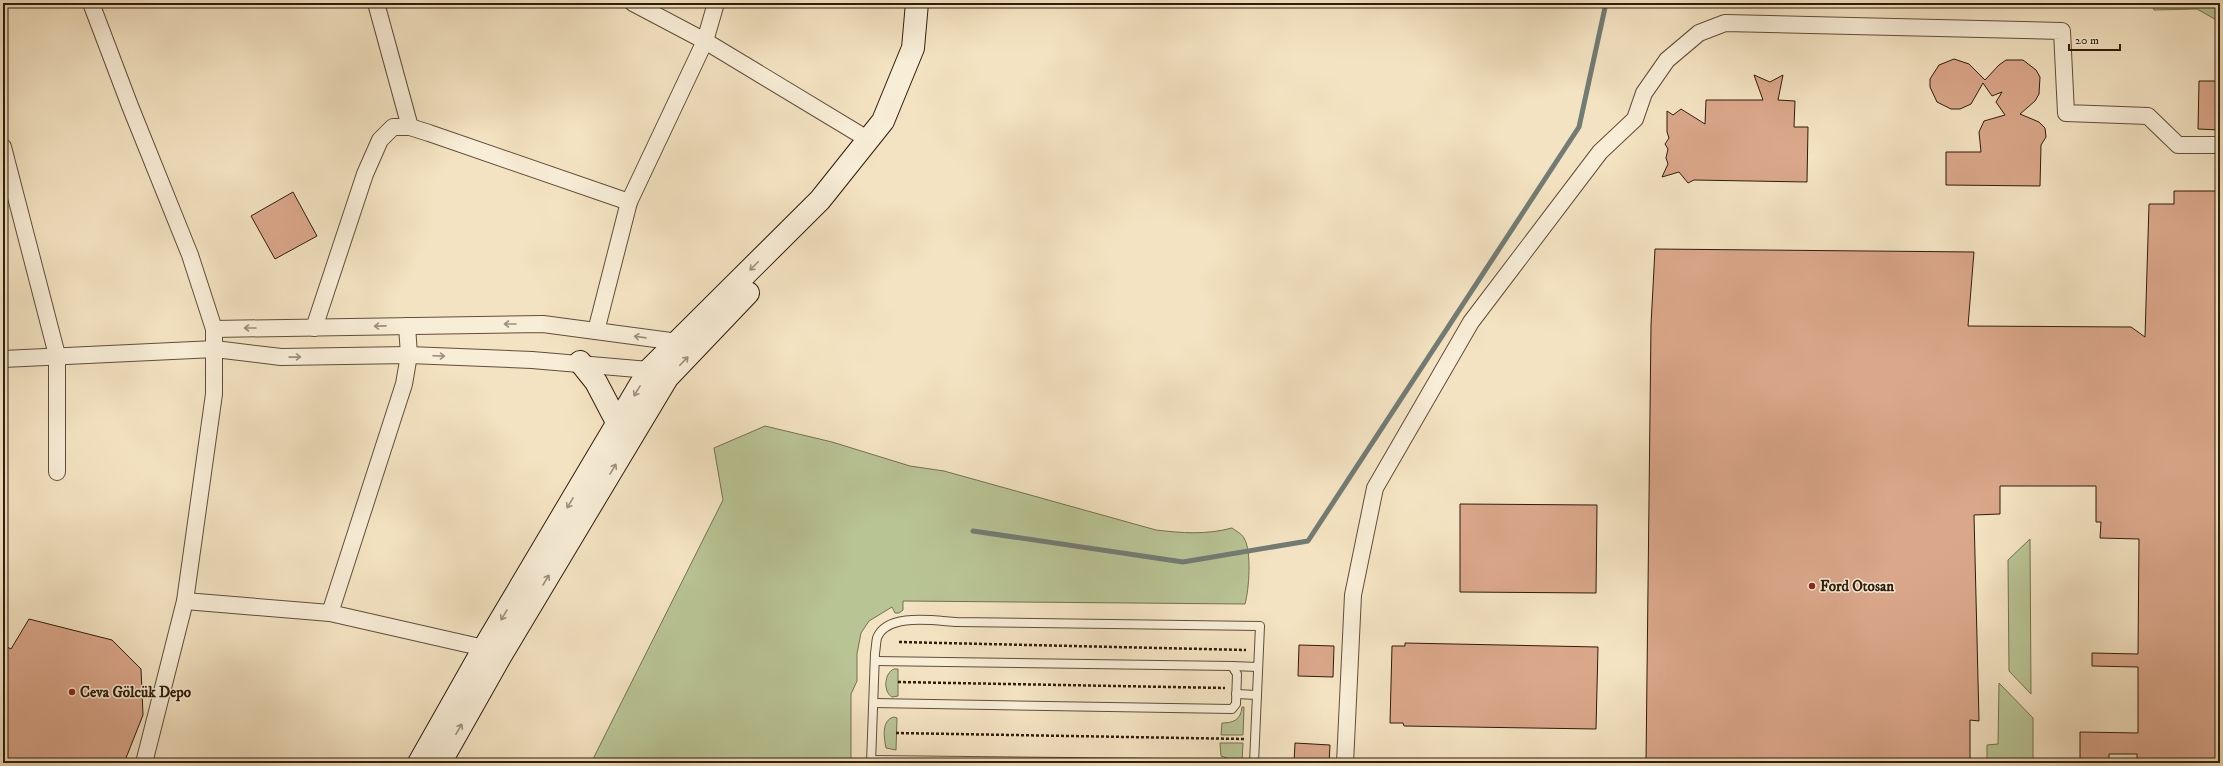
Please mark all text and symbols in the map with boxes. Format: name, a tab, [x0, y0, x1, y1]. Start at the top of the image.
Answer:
scale bar	[2069, 26, 2120, 52]
text: 20 m	[2075, 33, 2099, 48]
one-way arrow	[749, 261, 759, 271]
one-way arrow	[504, 320, 517, 328]
one-way arrow	[374, 322, 387, 330]
one-way arrow	[244, 324, 257, 332]
one-way arrow	[633, 333, 646, 341]
one-way arrow	[288, 353, 301, 361]
one-way arrow	[432, 353, 445, 360]
one-way arrow	[679, 355, 688, 366]
one-way arrow	[632, 385, 640, 397]
one-way arrow	[609, 463, 617, 475]
one-way arrow	[566, 497, 574, 509]
one-way arrow	[542, 574, 550, 586]
place label: Ford Otosan	[1820, 577, 1894, 596]
marker: Ford Otosan	[1807, 581, 1817, 591]
one-way arrow	[499, 609, 507, 621]
place label: Ceva Gölcük Depo	[80, 683, 192, 702]
marker: Ceva Gölcük Depo	[67, 687, 77, 697]
one-way arrow	[456, 723, 464, 735]

